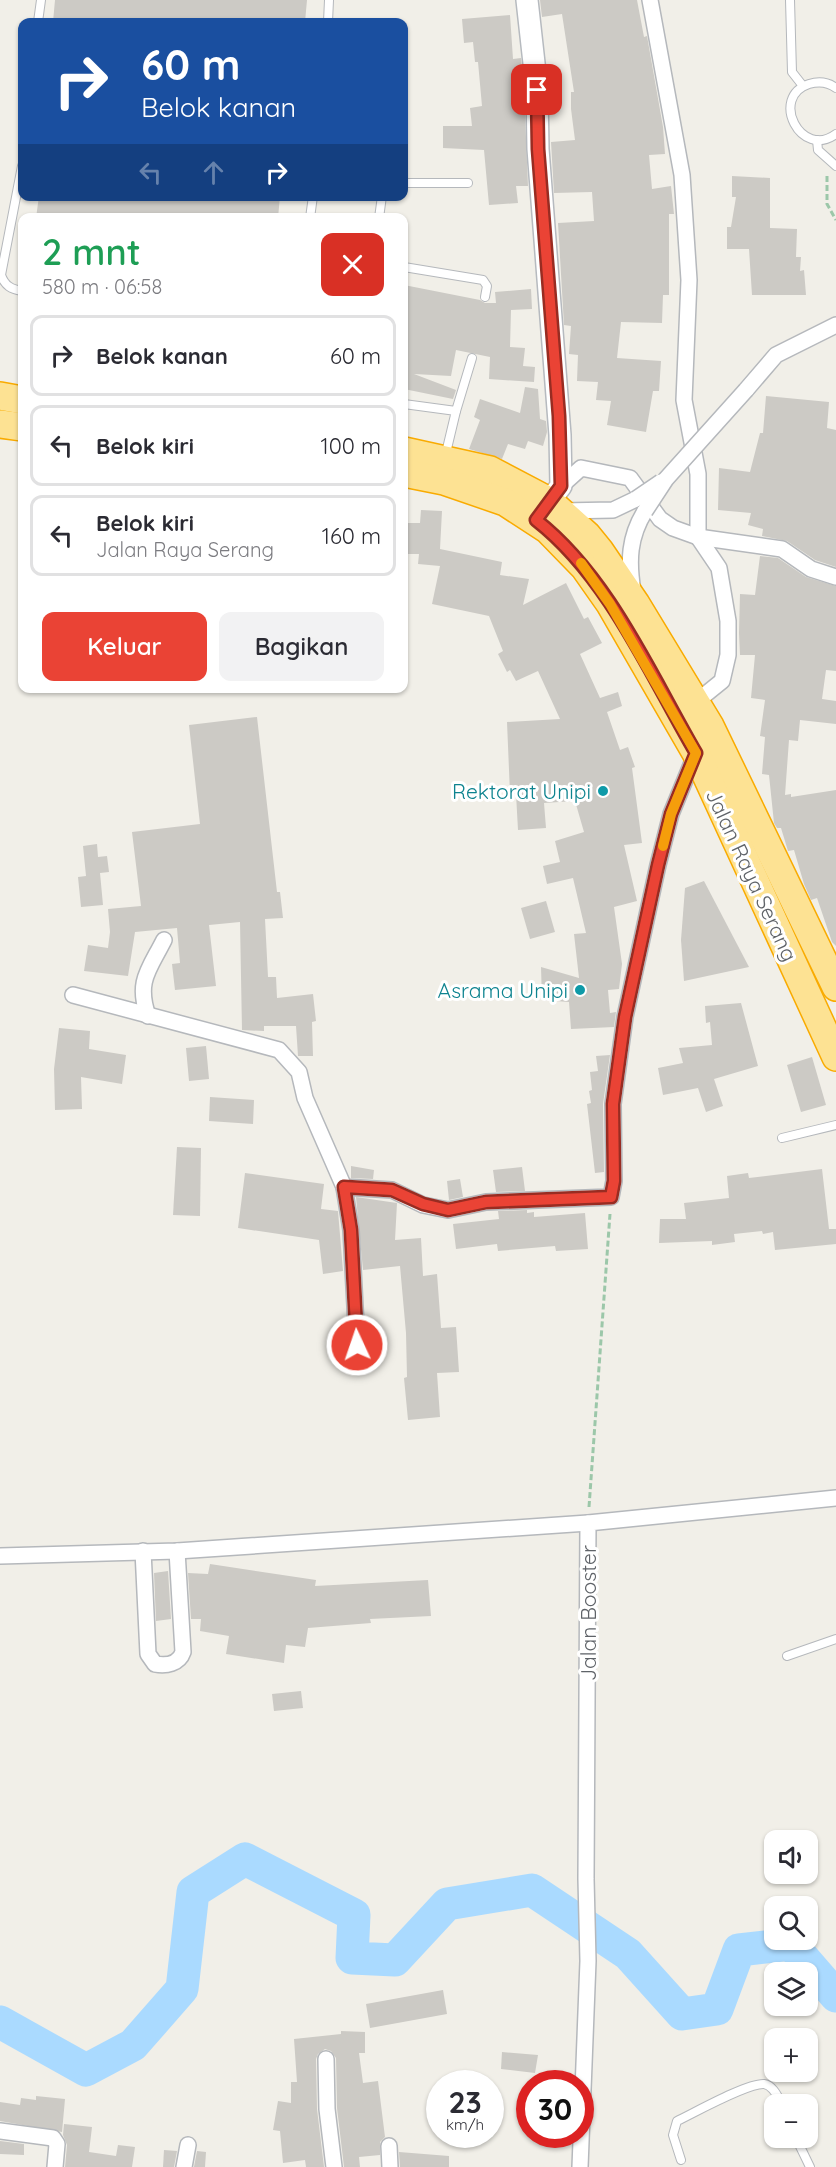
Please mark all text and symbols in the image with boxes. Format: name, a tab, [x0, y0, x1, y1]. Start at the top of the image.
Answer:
text: 60 m	[141, 38, 241, 91]
icon: right	[42, 42, 120, 120]
pin	[511, 64, 562, 115]
icon: arrive	[520, 73, 553, 106]
text: Belok kanan	[141, 90, 296, 124]
icon: left	[134, 156, 167, 189]
icon: ahead	[197, 156, 230, 189]
icon: right	[260, 156, 293, 189]
text: 2 mnt	[42, 229, 141, 274]
button: close	[321, 233, 384, 296]
text: 580 m · 06:58	[42, 274, 162, 299]
icon: right	[45, 339, 78, 372]
text: Belok kanan	[96, 342, 228, 370]
text: 60 m	[330, 342, 381, 370]
icon: left	[45, 429, 78, 462]
text: Belok kiri	[96, 432, 194, 460]
text: 100 m	[321, 432, 381, 460]
text: Belok kiri	[96, 509, 194, 537]
icon: left	[45, 519, 78, 552]
text: 160 m	[322, 522, 381, 550]
text: Jalan Raya Serang	[96, 537, 274, 562]
button: Keluar	[42, 612, 207, 681]
button: Bagikan	[219, 612, 384, 681]
place label: Rektorat Unipi	[452, 778, 591, 804]
marker: Rektorat Unipi	[596, 784, 610, 798]
street label: Jalan Raya Serang	[701, 785, 803, 965]
place label: Asrama Unipi	[438, 977, 568, 1003]
marker: Asrama Unipi	[573, 983, 587, 997]
position arrow	[325, 1313, 389, 1377]
street label: Jalan Booster	[575, 1545, 601, 1681]
map controls	[764, 1830, 818, 2148]
button: sound	[764, 1830, 818, 1884]
button: search	[764, 1896, 818, 1950]
button: layers	[764, 1962, 818, 2016]
button: +	[764, 2028, 818, 2082]
speed limit sign: 30	[516, 2070, 594, 2148]
text: 23	[448, 2083, 482, 2121]
button: −	[764, 2094, 818, 2148]
text: km/h	[446, 2115, 484, 2134]

